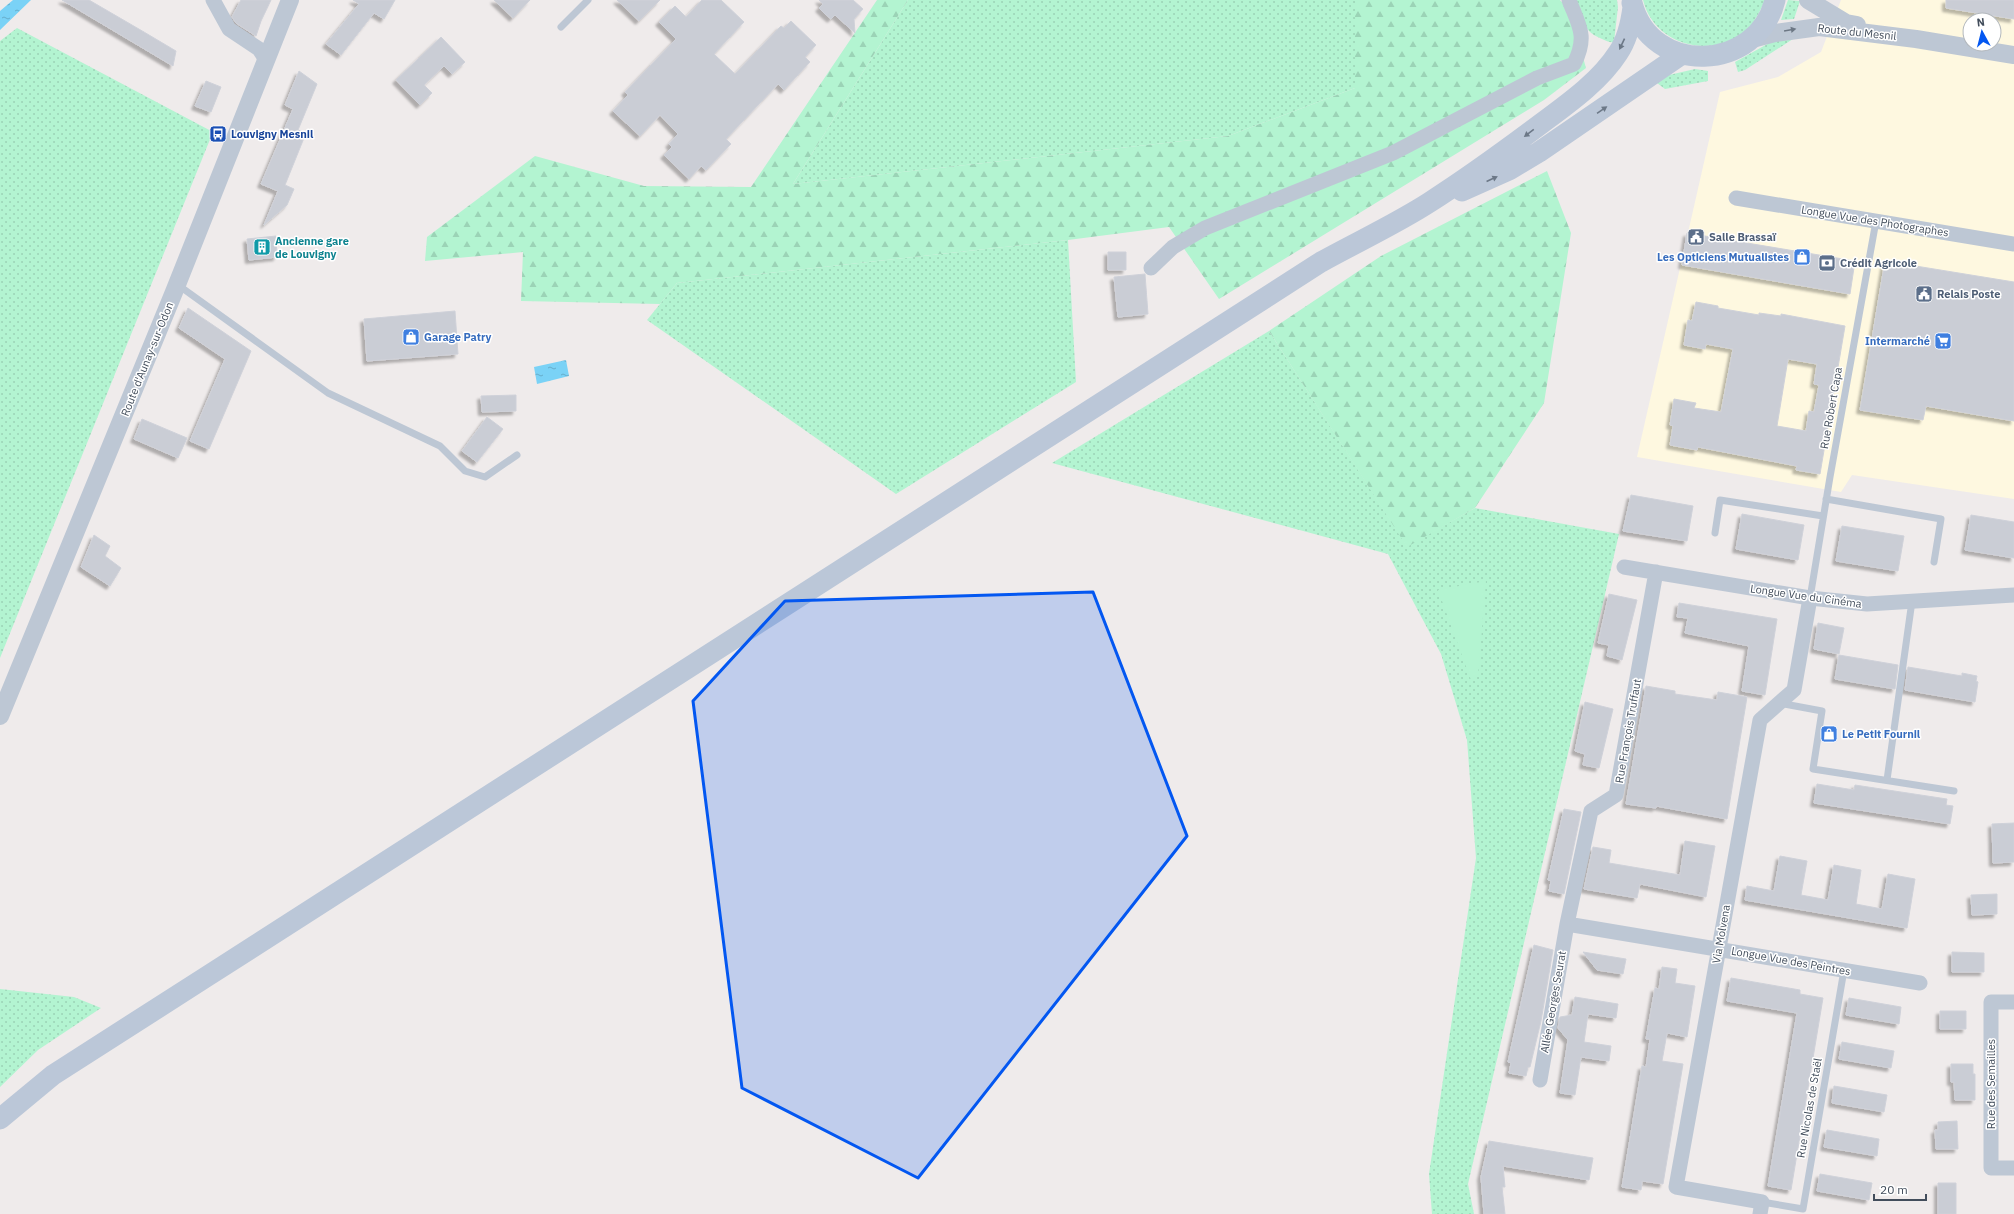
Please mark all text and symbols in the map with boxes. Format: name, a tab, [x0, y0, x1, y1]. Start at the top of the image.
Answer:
north arrow	[1962, 12, 2002, 52]
text: N	[1976, 15, 1986, 30]
street label: Route du Mesnil	[1817, 21, 1897, 43]
one-way arrow	[1784, 27, 1796, 33]
one-way arrow	[1619, 39, 1625, 51]
one-way arrow	[1597, 106, 1607, 114]
bus stop icon: Louvigny Mesnil	[208, 124, 228, 144]
place label: Louvigny Mesnil	[231, 127, 314, 141]
one-way arrow	[1524, 129, 1534, 137]
one-way arrow	[1486, 176, 1497, 182]
street label: Longue Vue des Photographes	[1800, 202, 1950, 240]
public building icon: Salle Brassaï	[1686, 227, 1706, 247]
place label: Salle Brassaï	[1709, 230, 1777, 244]
place label: Ancienne gare de Louvigny	[275, 234, 349, 261]
building icon: Ancienne gare de Louvigny	[252, 237, 272, 257]
shop icon: Les Opticiens Mutualistes	[1792, 247, 1812, 267]
place label: Les Opticiens Mutualistes	[1657, 250, 1789, 264]
bank icon: Crédit Agricole	[1817, 253, 1837, 273]
place label: Crédit Agricole	[1840, 256, 1917, 270]
public building icon: Relais Poste	[1914, 284, 1934, 304]
place label: Relais Poste	[1937, 287, 2000, 301]
street label: Route d'Aunay-sur-Odon	[118, 300, 176, 418]
shop icon: Garage Patry	[401, 327, 421, 347]
place label: Garage Patry	[424, 330, 491, 344]
supermarket icon: Intermarché	[1933, 331, 1953, 351]
place label: Intermarché	[1865, 334, 1930, 348]
street label: Rue Robert Capa	[1817, 366, 1845, 450]
street label: Longue Vue du Cinéma	[1749, 581, 1863, 611]
street label: Rue François Truffaut	[1612, 678, 1644, 784]
shop icon: Le Petit Fournil	[1819, 724, 1839, 744]
place label: Le Petit Fournil	[1842, 727, 1921, 741]
street label: Via Molvena	[1709, 903, 1733, 964]
street label: Longue Vue des Peintres	[1730, 944, 1852, 978]
street label: Allée Georges Seurat	[1537, 950, 1569, 1054]
street label: Rue des Semailles	[1984, 1039, 1998, 1129]
street label: Rue Nicolas de Staël	[1793, 1057, 1825, 1159]
scale bar	[1874, 1176, 1926, 1202]
text: 20 m	[1880, 1182, 1908, 1197]

